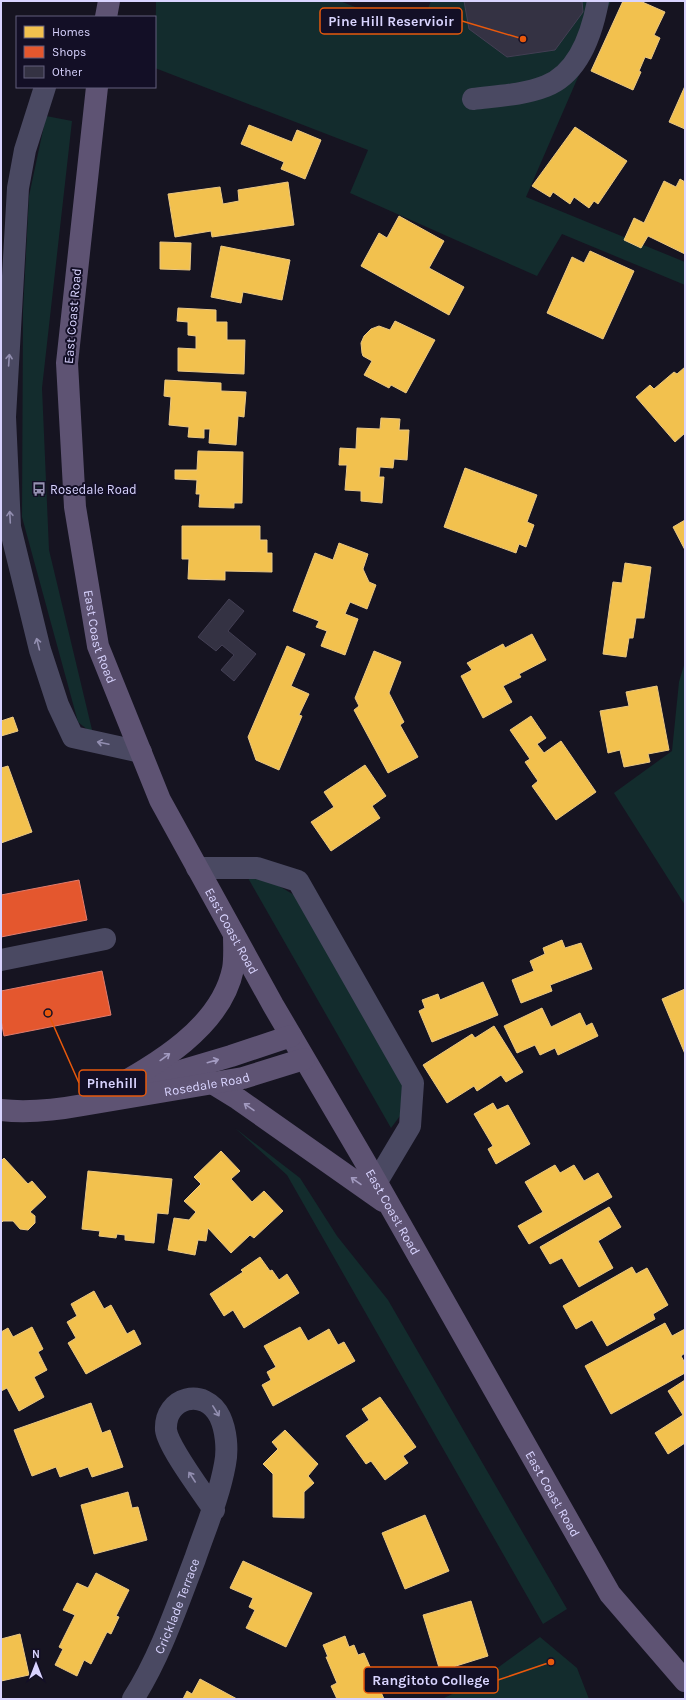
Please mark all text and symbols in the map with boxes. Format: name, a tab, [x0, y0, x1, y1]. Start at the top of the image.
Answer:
callout: Pine Hill Reservioir	[320, 8, 462, 34]
text: Pine Hill Reservioir	[328, 13, 454, 30]
legend	[16, 16, 156, 88]
text: Homes	[52, 25, 90, 39]
text: Shops	[52, 45, 86, 59]
text: Other	[52, 65, 83, 79]
street label: East Coast Road	[61, 267, 84, 365]
one-way arrow	[5, 354, 12, 367]
bus stop icon: Rosedale Road	[31, 481, 47, 497]
place label: Rosedale Road	[50, 482, 137, 497]
one-way arrow	[6, 511, 13, 524]
street label: East Coast Road	[81, 589, 119, 686]
one-way arrow	[34, 638, 41, 651]
one-way arrow	[97, 739, 110, 747]
street label: East Coast Road	[202, 885, 261, 977]
one-way arrow	[159, 1053, 170, 1061]
one-way arrow	[206, 1057, 219, 1064]
street label: Rosedale Road	[163, 1069, 252, 1099]
callout: Pinehill	[79, 1070, 146, 1096]
text: Pinehill	[87, 1075, 137, 1092]
one-way arrow	[244, 1103, 255, 1111]
street label: East Coast Road	[363, 1166, 423, 1258]
one-way arrow	[350, 1177, 361, 1185]
one-way arrow	[212, 1406, 221, 1417]
street label: East Coast Road	[522, 1448, 583, 1539]
one-way arrow	[188, 1471, 196, 1483]
street label: Cricklade Terrace	[151, 1556, 203, 1656]
north arrow	[16, 1644, 56, 1684]
text: N	[32, 1648, 40, 1661]
callout: Rangitoto College	[364, 1667, 498, 1693]
text: Rangitoto College	[372, 1672, 490, 1689]

